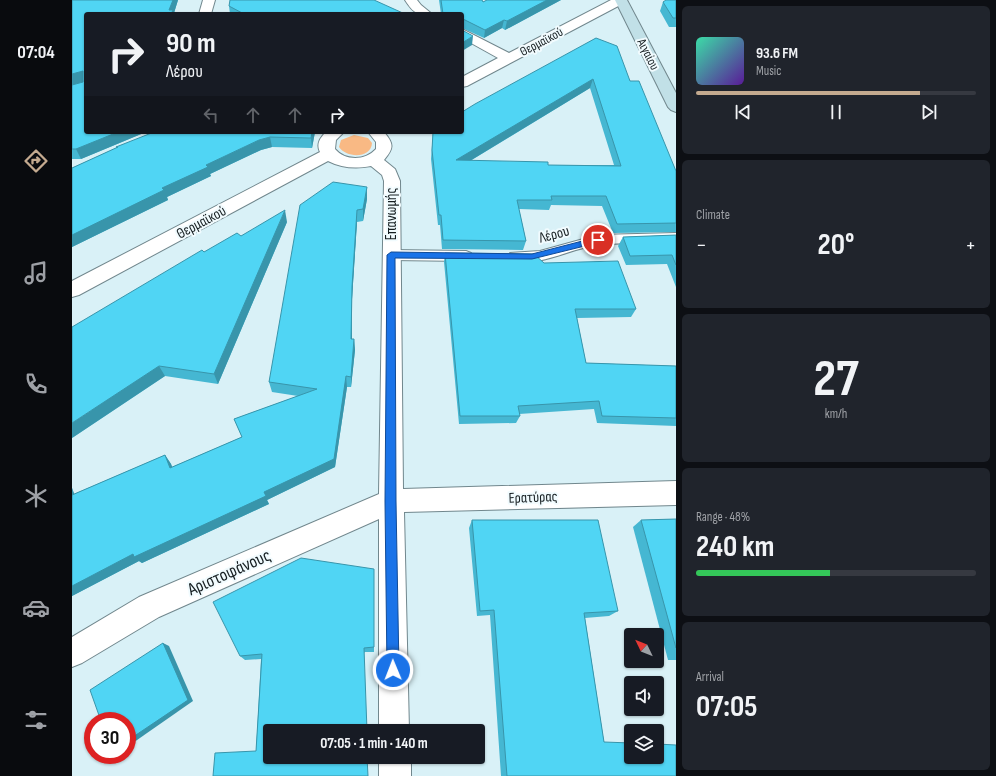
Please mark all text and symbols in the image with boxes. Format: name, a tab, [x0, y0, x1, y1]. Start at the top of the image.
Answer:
street label: Θερμαϊκού	[517, 24, 566, 60]
text: 90 m	[166, 27, 216, 60]
icon: right	[100, 28, 152, 80]
street label: Αιγαίου	[633, 35, 663, 73]
text: 07:04	[17, 42, 55, 63]
text: 93.6 FM	[756, 44, 798, 63]
text: Λέρου	[166, 61, 203, 82]
text: Music	[756, 63, 781, 79]
icon: previous	[732, 101, 754, 123]
icon: pause	[825, 101, 847, 123]
icon: next	[918, 101, 940, 123]
icon: left	[200, 104, 222, 126]
icon: ahead	[242, 104, 264, 126]
icon: ahead	[284, 104, 306, 126]
icon: right	[326, 104, 348, 126]
icon: directions	[22, 147, 50, 175]
street label: Επανωμής	[382, 188, 401, 240]
street label: Θερμαϊκού	[173, 201, 229, 243]
text: Climate	[696, 207, 730, 223]
street label: Λέρου	[536, 221, 571, 248]
pin	[581, 223, 615, 257]
text: 20°	[818, 227, 854, 263]
icon: arrive	[587, 229, 609, 251]
text: −	[696, 232, 707, 259]
text: +	[965, 232, 976, 259]
icon: music	[22, 259, 50, 287]
text: 27	[813, 348, 859, 411]
icon: phone	[22, 370, 50, 398]
text: km/h	[825, 406, 847, 422]
icon: climate	[22, 482, 50, 510]
street label: Ερατύρας	[508, 487, 558, 508]
text: Range · 48%	[696, 509, 750, 525]
text: 240 km	[696, 529, 775, 565]
street label: Αριστοφάνους	[183, 545, 274, 601]
icon: car	[22, 594, 50, 622]
north arrow	[624, 628, 664, 668]
map controls	[624, 628, 664, 764]
position arrow	[372, 649, 414, 691]
text: Arrival	[696, 669, 724, 685]
button: sound	[624, 676, 664, 716]
text: 07:05	[696, 689, 757, 725]
icon: filters	[22, 706, 50, 734]
speed limit sign: 30	[84, 712, 136, 764]
button: layers	[624, 724, 664, 764]
text: 07:05 · 1 min · 140 m	[320, 734, 428, 753]

